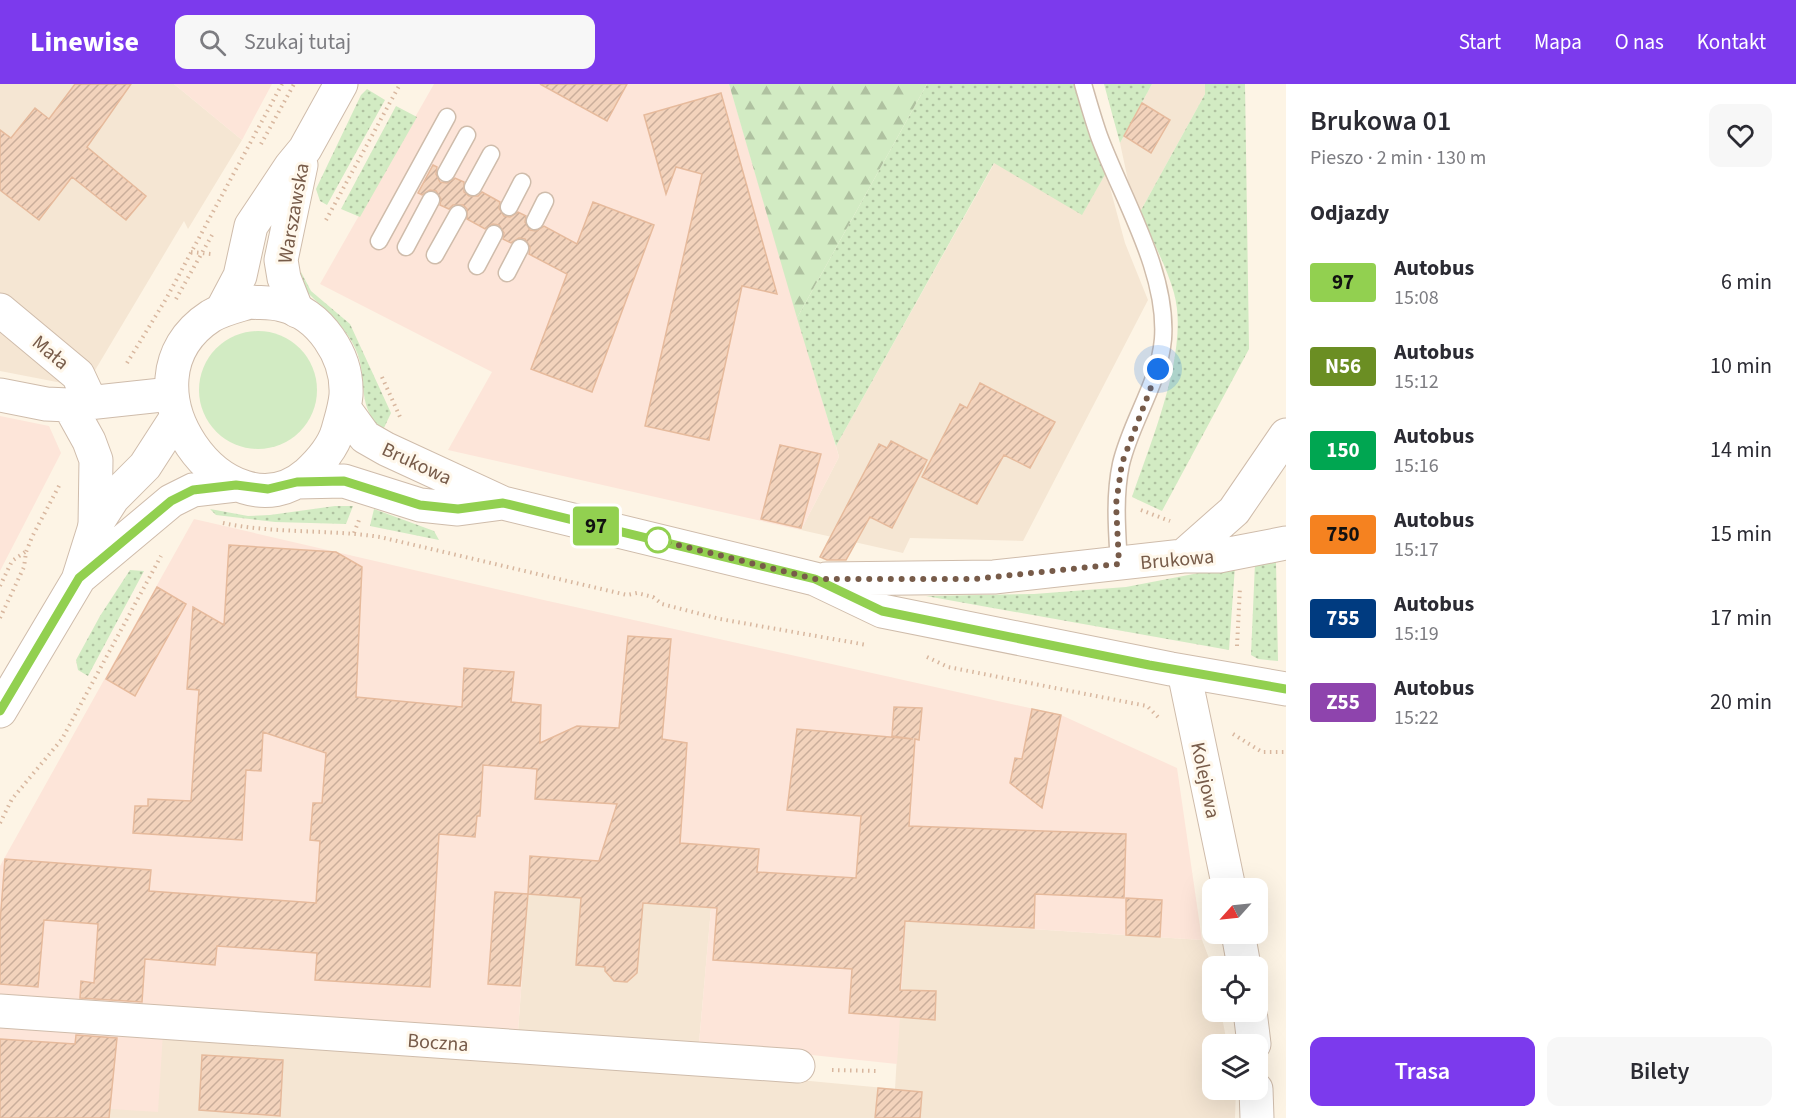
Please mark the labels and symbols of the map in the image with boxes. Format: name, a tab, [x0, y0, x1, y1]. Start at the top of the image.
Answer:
street label: Warszawska	[271, 161, 317, 266]
street label: Mała	[26, 329, 75, 377]
your location	[1143, 354, 1173, 384]
street label: Brukowa	[377, 436, 456, 492]
line badge: 97	[569, 506, 623, 546]
unlabelled marker	[645, 527, 671, 553]
street label: Brukowa	[1139, 543, 1215, 577]
street label: Kolejowa	[1183, 740, 1227, 821]
north arrow	[1202, 878, 1268, 944]
street label: Boczna	[406, 1027, 469, 1059]

